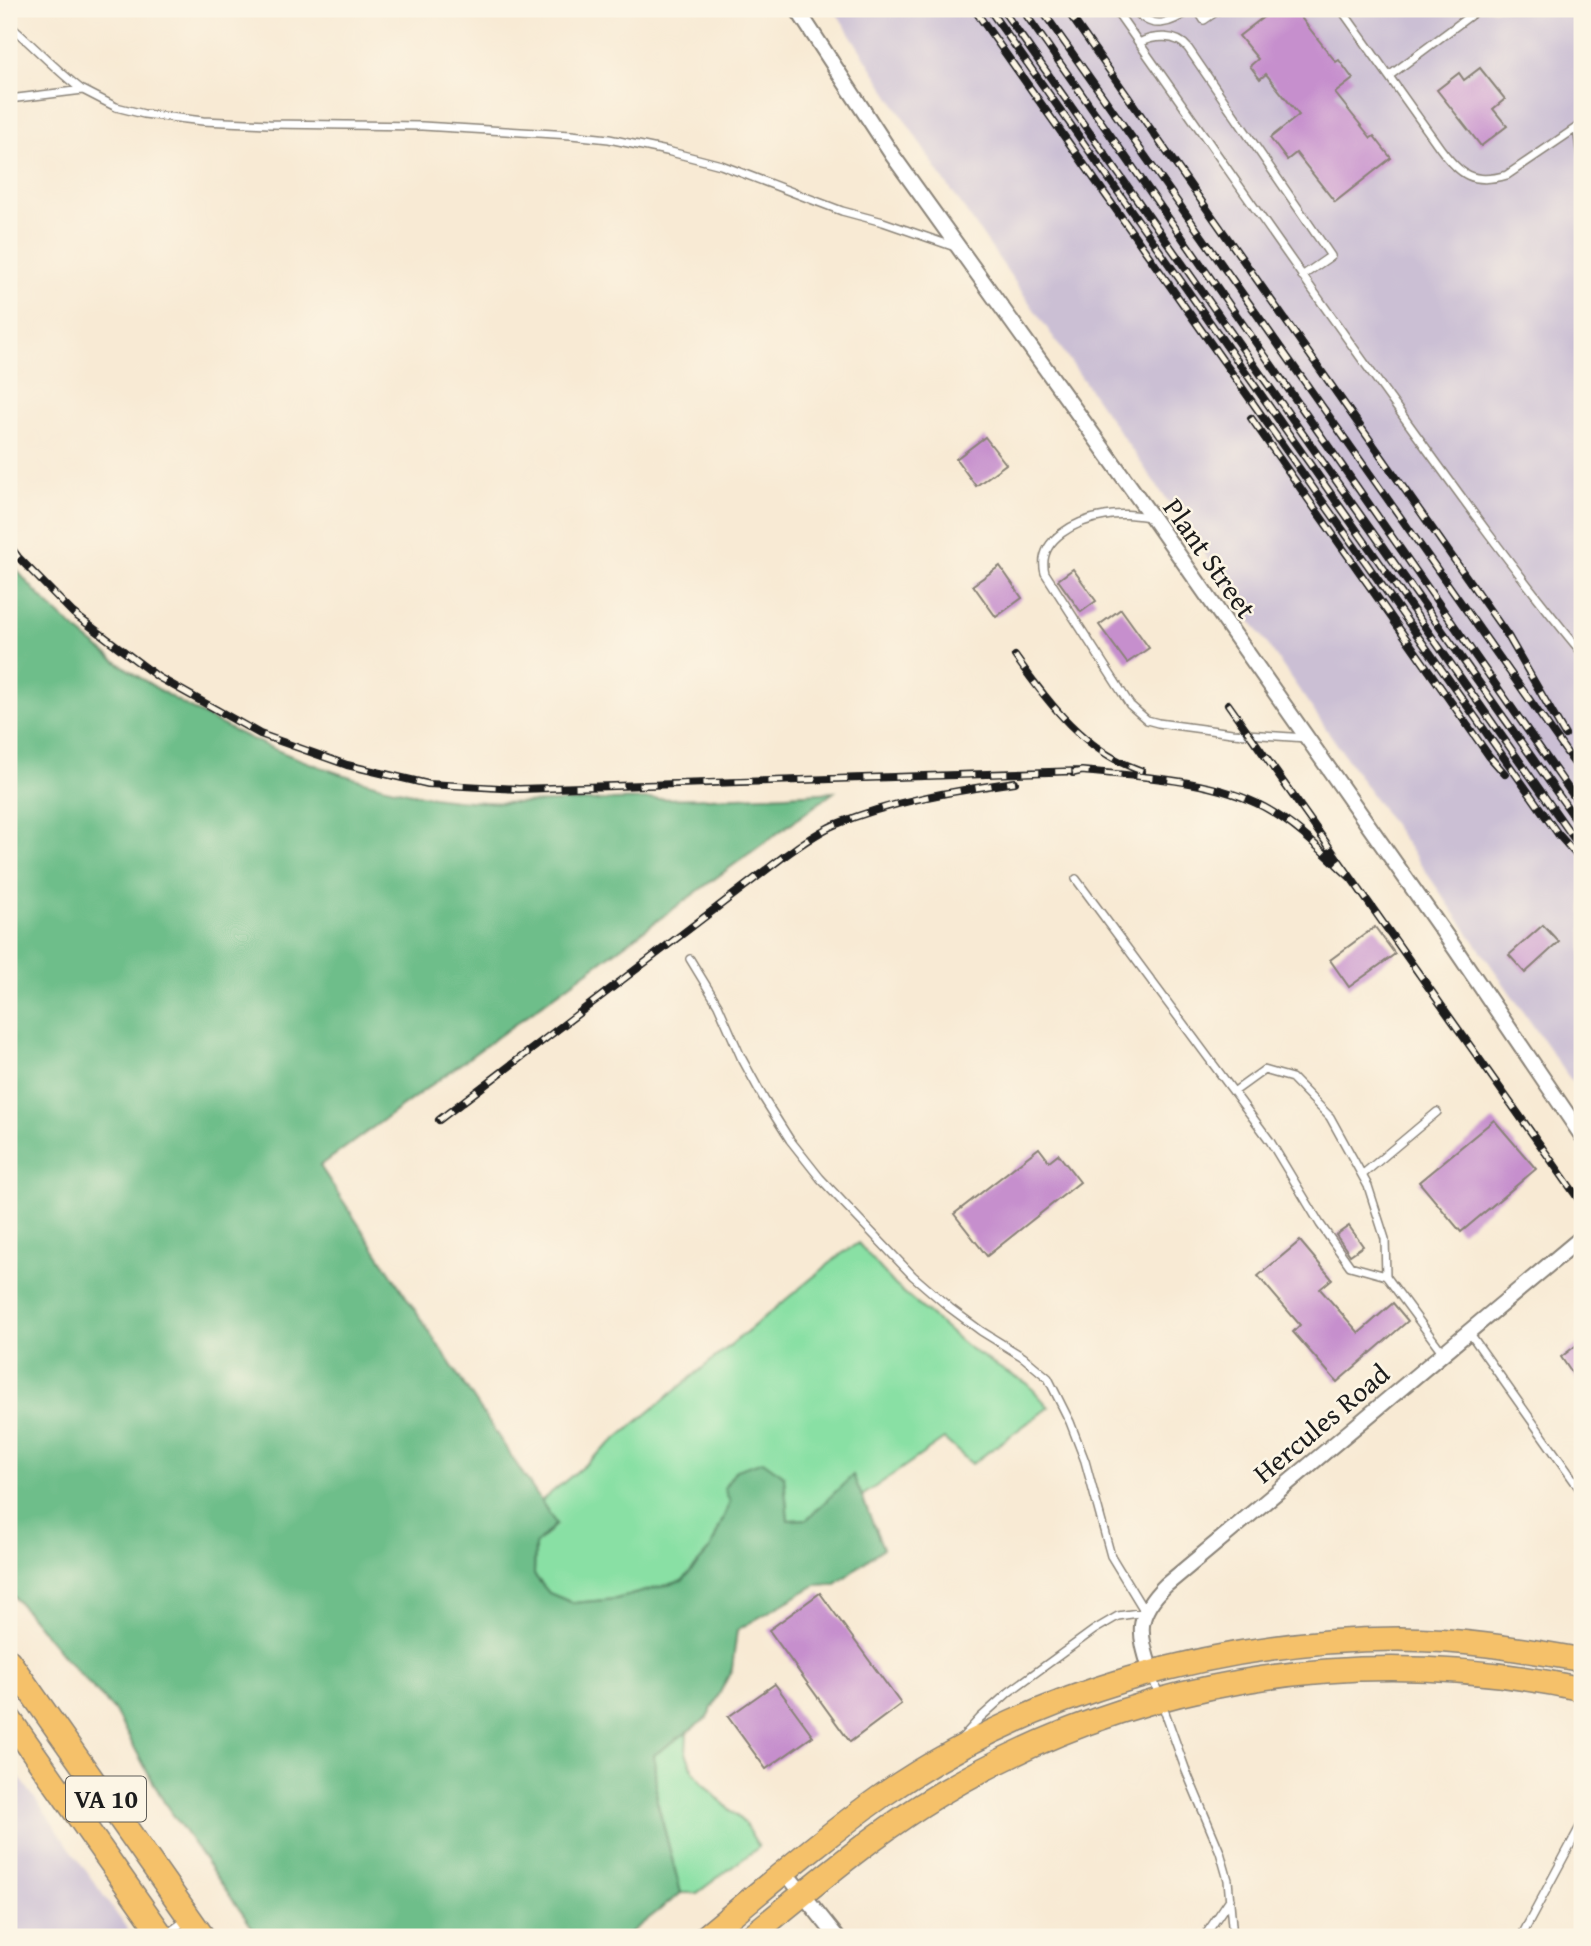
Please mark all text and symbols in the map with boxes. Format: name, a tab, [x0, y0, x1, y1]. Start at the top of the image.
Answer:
street label: Plant Street	[1154, 489, 1267, 626]
street label: Hercules Road	[1243, 1353, 1398, 1492]
road number: VA 10	[66, 1776, 146, 1822]

